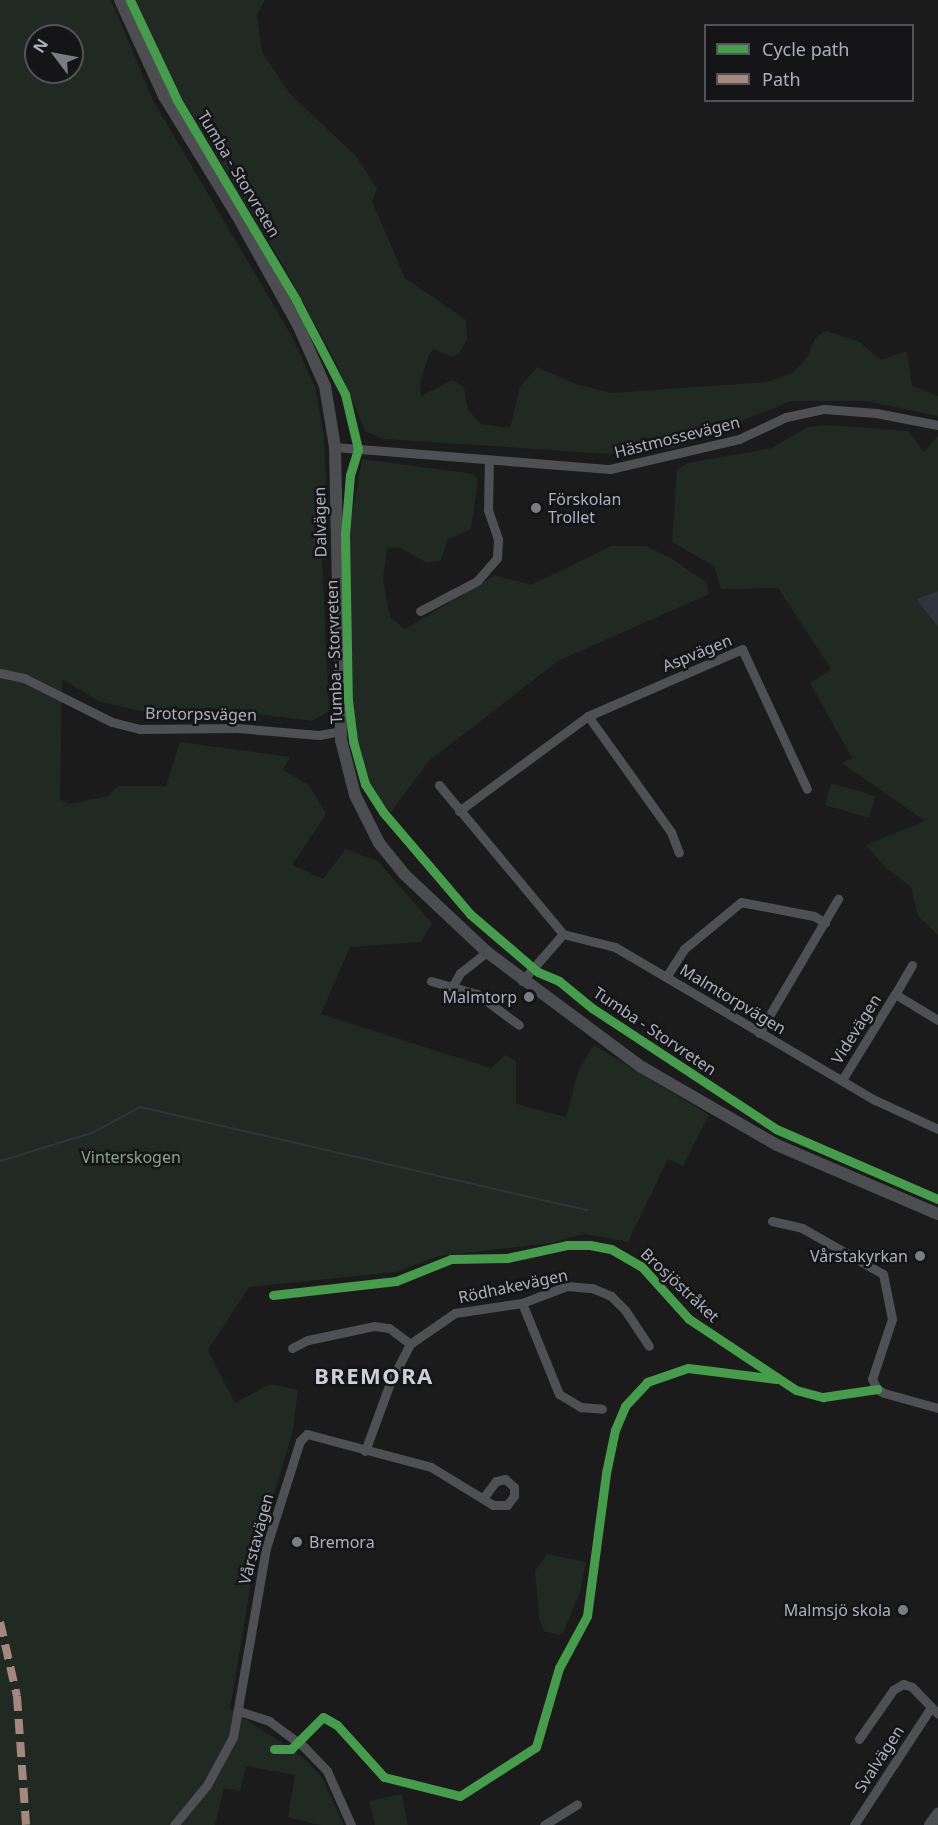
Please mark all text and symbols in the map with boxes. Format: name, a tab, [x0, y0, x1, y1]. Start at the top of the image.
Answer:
north arrow	[24, 24, 84, 84]
legend	[704, 24, 914, 102]
text: N	[28, 34, 53, 57]
text: Cycle path	[762, 37, 849, 61]
text: Path	[762, 67, 801, 91]
street label: Tumba - Storvreten	[194, 107, 284, 241]
street label: Hästmossevägen	[612, 412, 742, 462]
street label: Dalvägen	[310, 487, 330, 557]
place label: Förskolan Trollet	[548, 489, 621, 527]
marker: Förskolan Trollet	[529, 501, 543, 515]
street label: Tumba - Storvreten	[322, 580, 346, 724]
street label: Aspvägen	[659, 630, 735, 676]
street label: Brotorpsvägen	[145, 703, 257, 725]
street label: Malmtorpvägen	[677, 960, 789, 1038]
street label: Tumba - Storvreten	[590, 983, 720, 1079]
place label: Malmtorp	[443, 987, 517, 1007]
marker: Malmtorp	[522, 990, 536, 1004]
street label: Videvägen	[827, 991, 885, 1067]
park label: Vinterskogen	[81, 1147, 181, 1167]
street label: Brosjöstråket	[637, 1244, 723, 1326]
place label: Vårstakyrkan	[810, 1246, 908, 1266]
marker: Vårstakyrkan	[913, 1249, 927, 1263]
street label: Rödhakevägen	[457, 1265, 569, 1307]
district label: BREMORA	[314, 1363, 434, 1389]
street label: Vårstavägen	[235, 1492, 277, 1586]
place label: Bremora	[309, 1532, 375, 1552]
marker: Bremora	[290, 1535, 304, 1549]
place label: Malmsjö skola	[784, 1600, 891, 1620]
marker: Malmsjö skola	[896, 1603, 910, 1617]
street label: Svalvägen	[850, 1722, 908, 1796]

